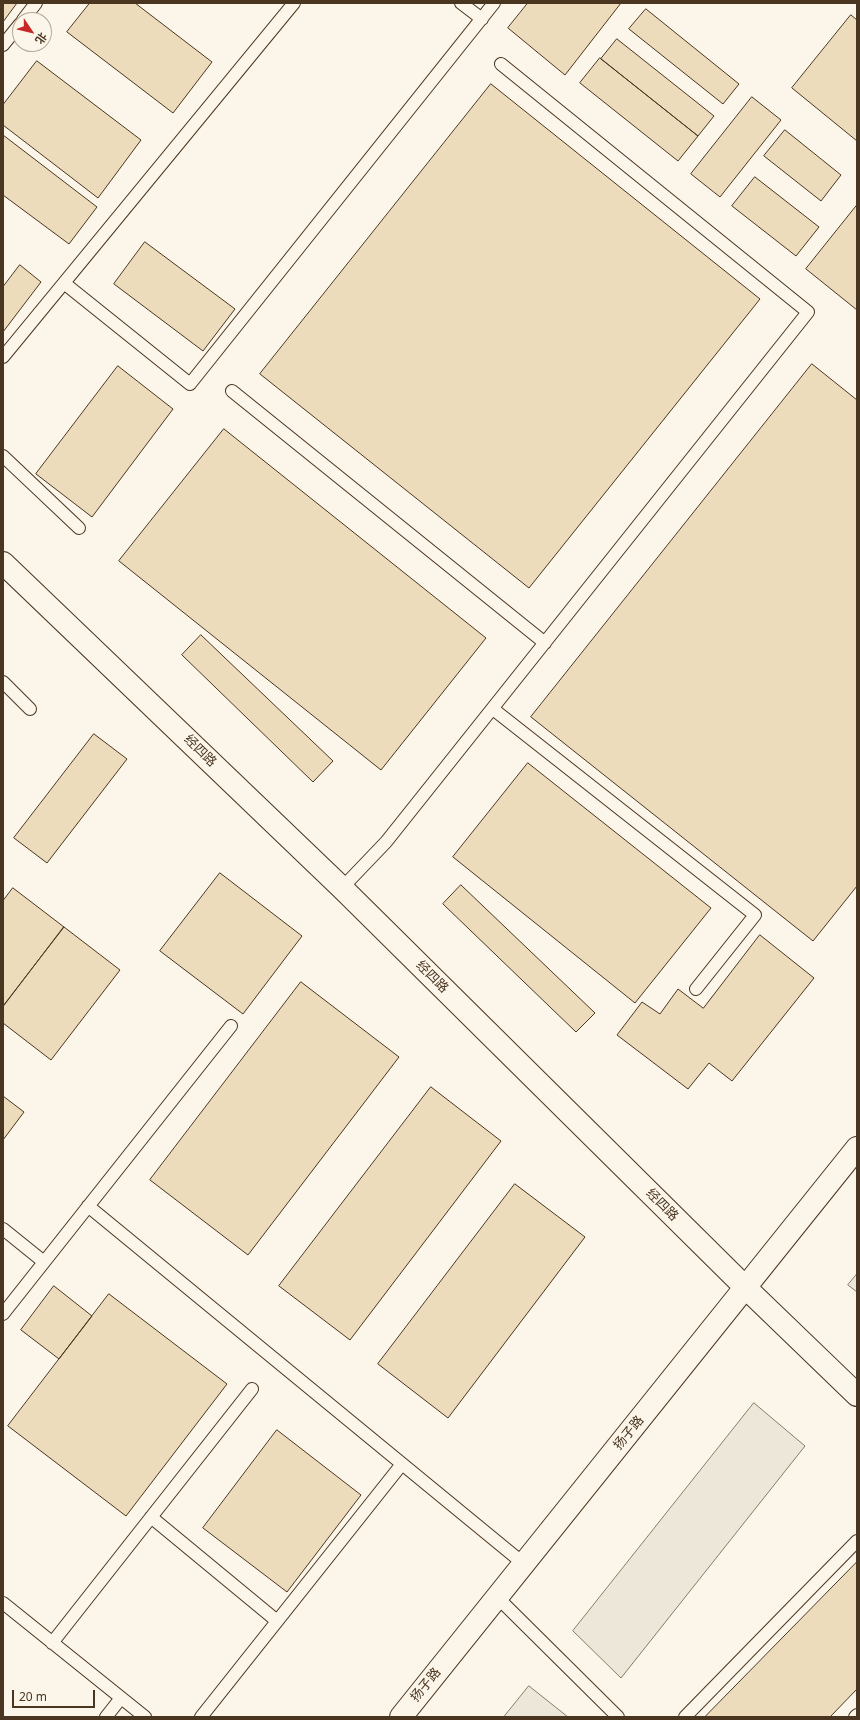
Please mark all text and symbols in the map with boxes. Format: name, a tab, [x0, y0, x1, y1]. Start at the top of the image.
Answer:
north arrow	[12, 12, 52, 52]
text: 北	[32, 30, 51, 47]
street label: 经四路	[181, 732, 219, 770]
street label: 经四路	[413, 958, 451, 996]
street label: 经四路	[643, 1186, 681, 1224]
street label: 扬子路	[611, 1413, 647, 1453]
street label: 扬子路	[408, 1665, 444, 1705]
scale bar	[14, 1682, 97, 1708]
text: 20 m	[19, 1688, 47, 1705]

